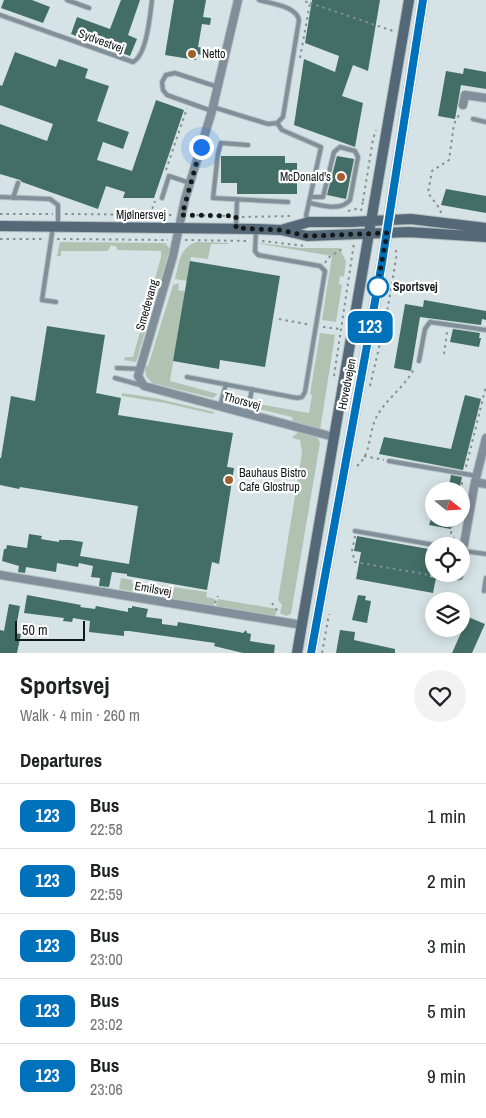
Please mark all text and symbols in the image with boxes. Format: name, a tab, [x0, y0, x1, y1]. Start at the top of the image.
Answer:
street label: Sydvestvej	[76, 25, 126, 57]
place label: Netto	[202, 46, 226, 62]
marker: Netto	[186, 48, 198, 60]
your location	[189, 135, 214, 160]
place label: McDonald's	[280, 169, 331, 185]
marker: McDonald's	[335, 171, 347, 183]
street label: Mjølnersvej	[116, 207, 166, 223]
marker: Sportsvej	[367, 276, 389, 298]
street label: Smedevang	[132, 277, 162, 332]
place label: Sportsvej	[393, 279, 438, 295]
line badge: 123	[341, 311, 399, 343]
text: 123	[358, 314, 382, 339]
street label: Hovedvejen	[334, 357, 360, 411]
street label: Thorsvej	[222, 388, 262, 414]
place label: Bauhaus Bistro Cafe Glostrup	[239, 465, 306, 495]
marker: Bauhaus Bistro Cafe Glostrup	[223, 474, 235, 486]
north arrow	[425, 482, 470, 528]
map controls	[425, 482, 470, 637]
button: locate	[425, 537, 470, 582]
street label: Emilsvej	[133, 578, 173, 600]
button: layers	[425, 592, 470, 637]
scale bar	[15, 618, 85, 641]
text: 50 m	[22, 621, 48, 639]
text: Sportsvej	[20, 669, 110, 701]
button: heart	[414, 670, 466, 722]
text: Walk · 4 min · 260 m	[20, 704, 140, 726]
text: Departures	[20, 747, 102, 773]
text: Bus	[90, 792, 119, 818]
text: 123	[35, 803, 60, 828]
text: 1 min	[427, 803, 466, 829]
text: 22:58	[90, 818, 123, 840]
text: Bus	[90, 857, 119, 883]
text: 123	[35, 868, 60, 893]
text: 2 min	[427, 868, 466, 894]
text: 22:59	[90, 883, 123, 905]
text: Bus	[90, 922, 119, 948]
text: 123	[35, 933, 60, 958]
text: 3 min	[427, 933, 466, 959]
text: 23:00	[90, 948, 123, 970]
text: Bus	[90, 987, 119, 1013]
text: 123	[35, 998, 60, 1023]
text: 5 min	[427, 998, 466, 1024]
text: 23:02	[90, 1013, 123, 1035]
text: Bus	[90, 1052, 119, 1078]
text: 123	[35, 1063, 60, 1088]
text: 9 min	[427, 1063, 466, 1089]
text: 23:06	[90, 1078, 123, 1100]

